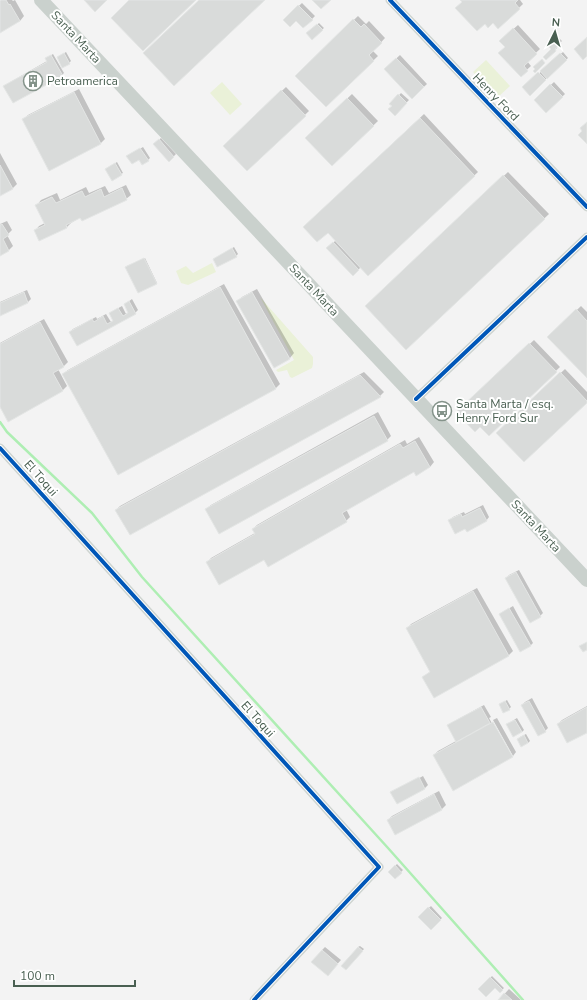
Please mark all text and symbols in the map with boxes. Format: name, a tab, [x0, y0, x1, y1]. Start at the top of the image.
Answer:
street label: Santa Marta	[48, 7, 104, 67]
north arrow	[535, 12, 575, 52]
text: N	[551, 15, 561, 30]
building icon: Petroamerica	[22, 70, 44, 92]
street label: Henry Ford	[469, 70, 523, 124]
place label: Petroamerica	[47, 73, 118, 89]
street label: Santa Marta	[286, 260, 342, 320]
place label: Santa Marta / esq. Henry Ford Sur	[456, 396, 553, 426]
bus stop icon: Santa Marta / esq. Henry Ford Sur	[431, 400, 453, 422]
street label: El Toqui	[21, 457, 61, 499]
street label: Santa Marta	[508, 496, 564, 556]
street label: El Toqui	[238, 698, 278, 740]
scale bar	[14, 962, 135, 988]
text: 100 m	[20, 968, 55, 984]

